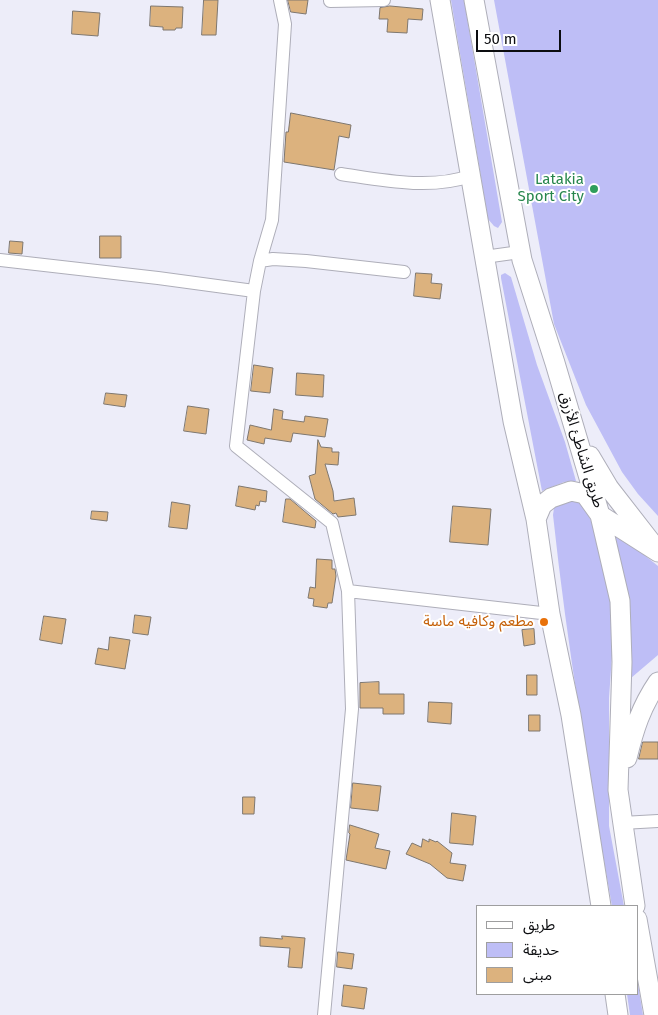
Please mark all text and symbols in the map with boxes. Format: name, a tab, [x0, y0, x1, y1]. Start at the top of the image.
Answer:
scale bar	[478, 20, 563, 52]
text: 50 m	[484, 30, 517, 48]
place label: Latakia Sport City	[518, 171, 584, 206]
marker: Latakia Sport City	[588, 183, 600, 195]
street label: طريق الشاطئ الأزرق	[555, 390, 607, 510]
place label: مطعم وكافيه ماسة	[423, 613, 534, 631]
marker: مطعم وكافيه ماسة	[538, 616, 550, 628]
legend	[476, 905, 638, 995]
text: طريق	[523, 916, 555, 934]
text: حديقة	[523, 941, 559, 959]
text: مبنى	[523, 966, 552, 984]

